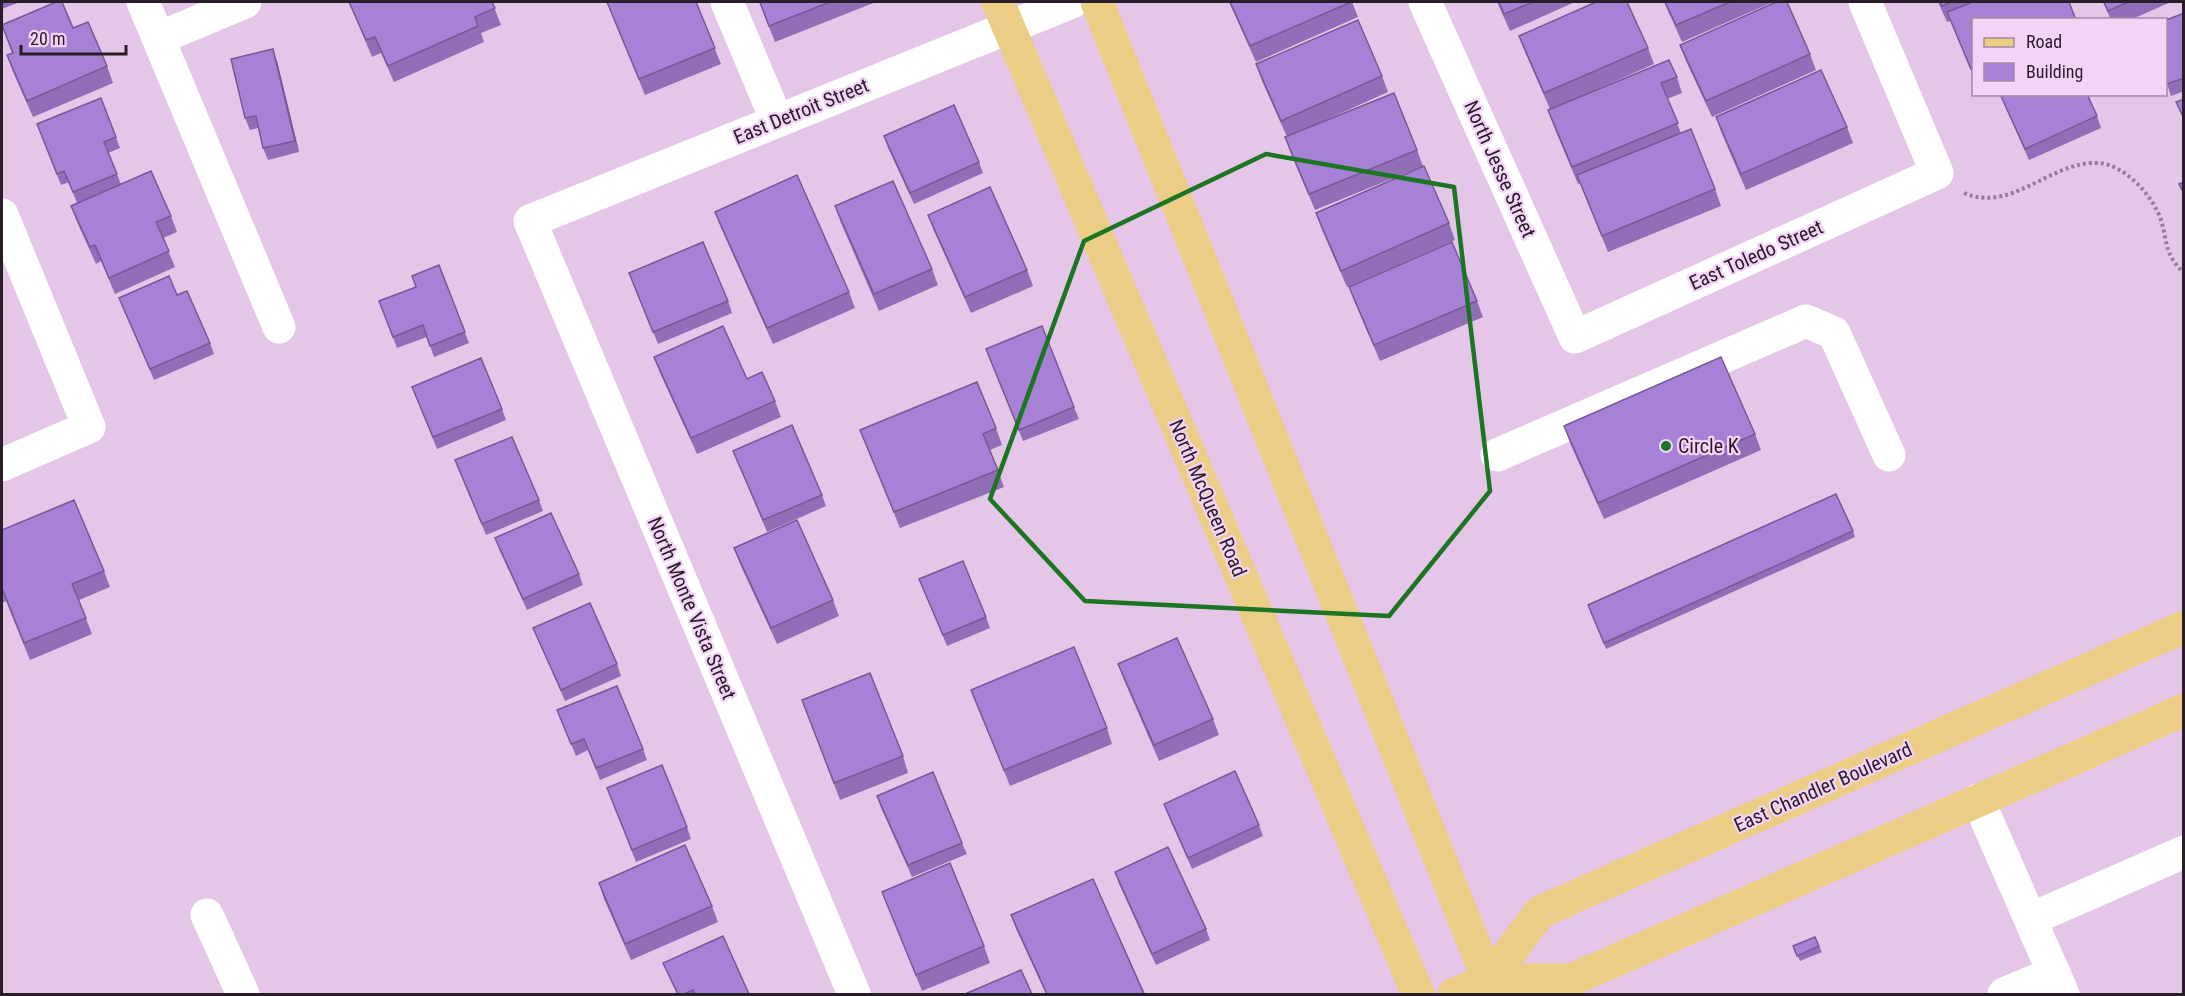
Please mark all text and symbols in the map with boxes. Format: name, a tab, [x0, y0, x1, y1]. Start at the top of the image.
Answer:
scale bar	[21, 18, 126, 56]
legend	[1972, 18, 2167, 96]
text: 20 m	[30, 28, 65, 49]
text: Road	[2026, 31, 2062, 52]
text: Building	[2026, 61, 2083, 82]
street label: East Detroit Street	[730, 73, 872, 149]
street label: North Jesse Street	[1459, 97, 1541, 241]
street label: East Toledo Street	[1686, 215, 1827, 295]
street label: North McQueen Road	[1164, 416, 1252, 580]
place label: Circle K	[1678, 434, 1739, 458]
marker: Circle K	[1659, 439, 1673, 453]
street label: North Monte Vista Street	[643, 513, 741, 703]
street label: East Chandler Boulevard	[1730, 737, 1916, 837]

